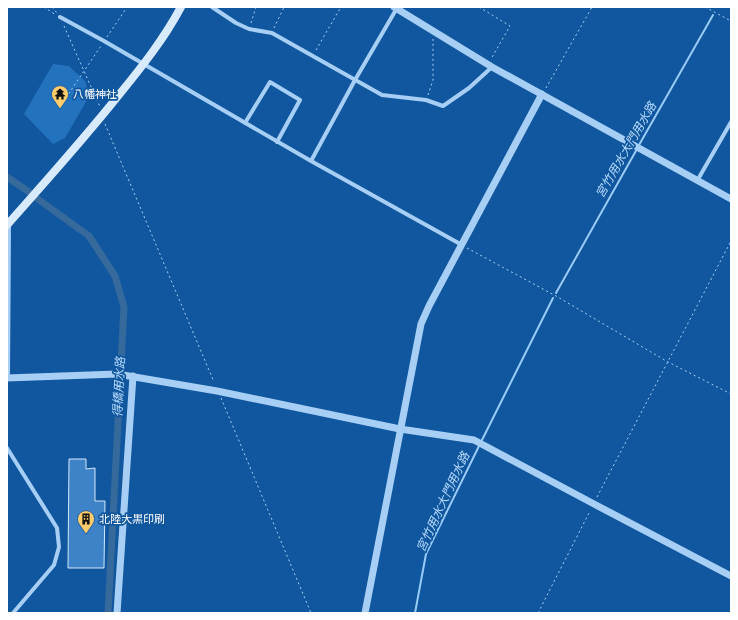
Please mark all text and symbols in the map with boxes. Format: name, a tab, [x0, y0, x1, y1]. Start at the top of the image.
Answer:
temple icon: 八幡神社	[50, 84, 70, 109]
place label: 八幡神社	[73, 87, 117, 101]
water label: 宮竹用水大門用水路	[592, 98, 660, 201]
water label: 得橋用水路	[109, 356, 129, 417]
water label: 宮竹用水大門用水路	[413, 449, 473, 554]
building icon: 北陸大黒印刷	[76, 509, 96, 534]
place label: 北陸大黒印刷	[99, 512, 165, 526]

